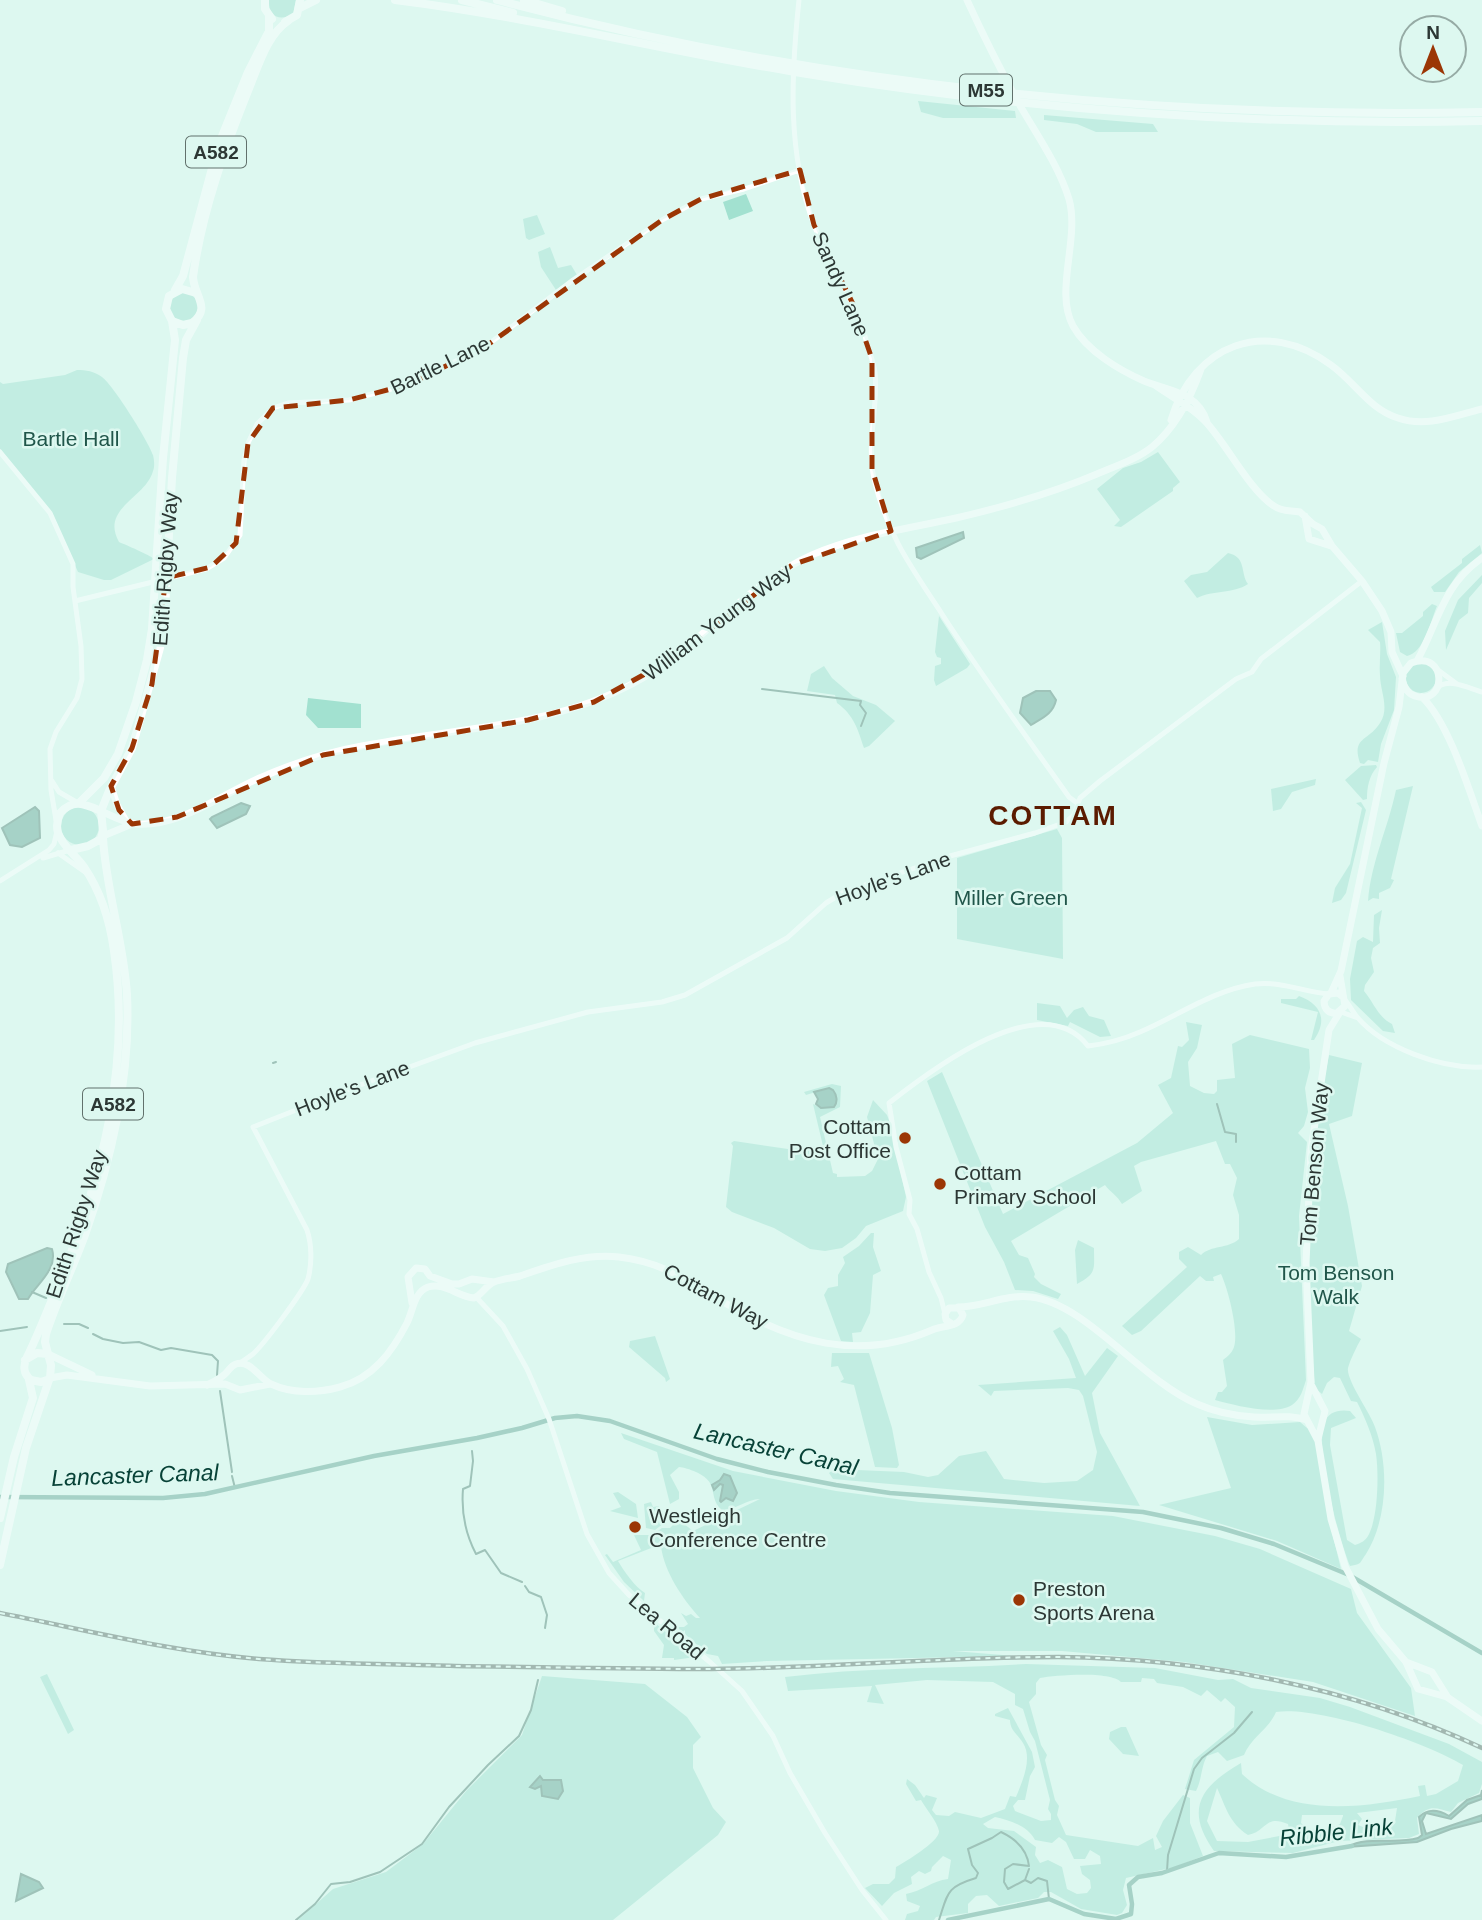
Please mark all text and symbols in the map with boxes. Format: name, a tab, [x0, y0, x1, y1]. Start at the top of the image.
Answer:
north arrow	[1398, 14, 1468, 84]
text: N	[1426, 22, 1440, 43]
road number: M55	[960, 74, 1012, 106]
road number: A582	[186, 136, 246, 168]
street label: Sandy Lane	[808, 228, 874, 340]
street label: Bartle Lane	[387, 331, 493, 399]
park label: Bartle Hall	[23, 427, 119, 450]
street label: Edith Rigby Way	[148, 491, 182, 647]
street label: William Young Way	[639, 559, 796, 685]
district label: COTTAM	[988, 800, 1118, 831]
street label: Hoyle's Lane	[832, 847, 954, 909]
park label: Miller Green	[954, 886, 1068, 909]
street label: Hoyle's Lane	[292, 1056, 412, 1120]
street label: Tom Benson Way	[1295, 1081, 1333, 1247]
road number: A582	[83, 1088, 143, 1120]
place label: Cottam Post Office	[789, 1115, 891, 1162]
marker: Cottam Post Office	[897, 1130, 913, 1146]
street label: Edith Rigby Way	[41, 1147, 111, 1301]
place label: Cottam Primary School	[954, 1161, 1096, 1208]
marker: Cottam Primary School	[932, 1176, 948, 1192]
street label: Cottam Way	[660, 1259, 772, 1333]
park label: Tom Benson Walk	[1278, 1261, 1394, 1308]
water label: Lancaster Canal	[691, 1417, 861, 1481]
water label: Lancaster Canal	[51, 1459, 220, 1491]
place label: Westleigh Conference Centre	[649, 1504, 826, 1551]
marker: Westleigh Conference Centre	[627, 1519, 643, 1535]
place label: Preston Sports Arena	[1033, 1577, 1155, 1624]
street label: Lea Road	[625, 1588, 709, 1664]
marker: Preston Sports Arena	[1011, 1592, 1027, 1608]
water label: Ribble Link	[1278, 1813, 1395, 1851]

